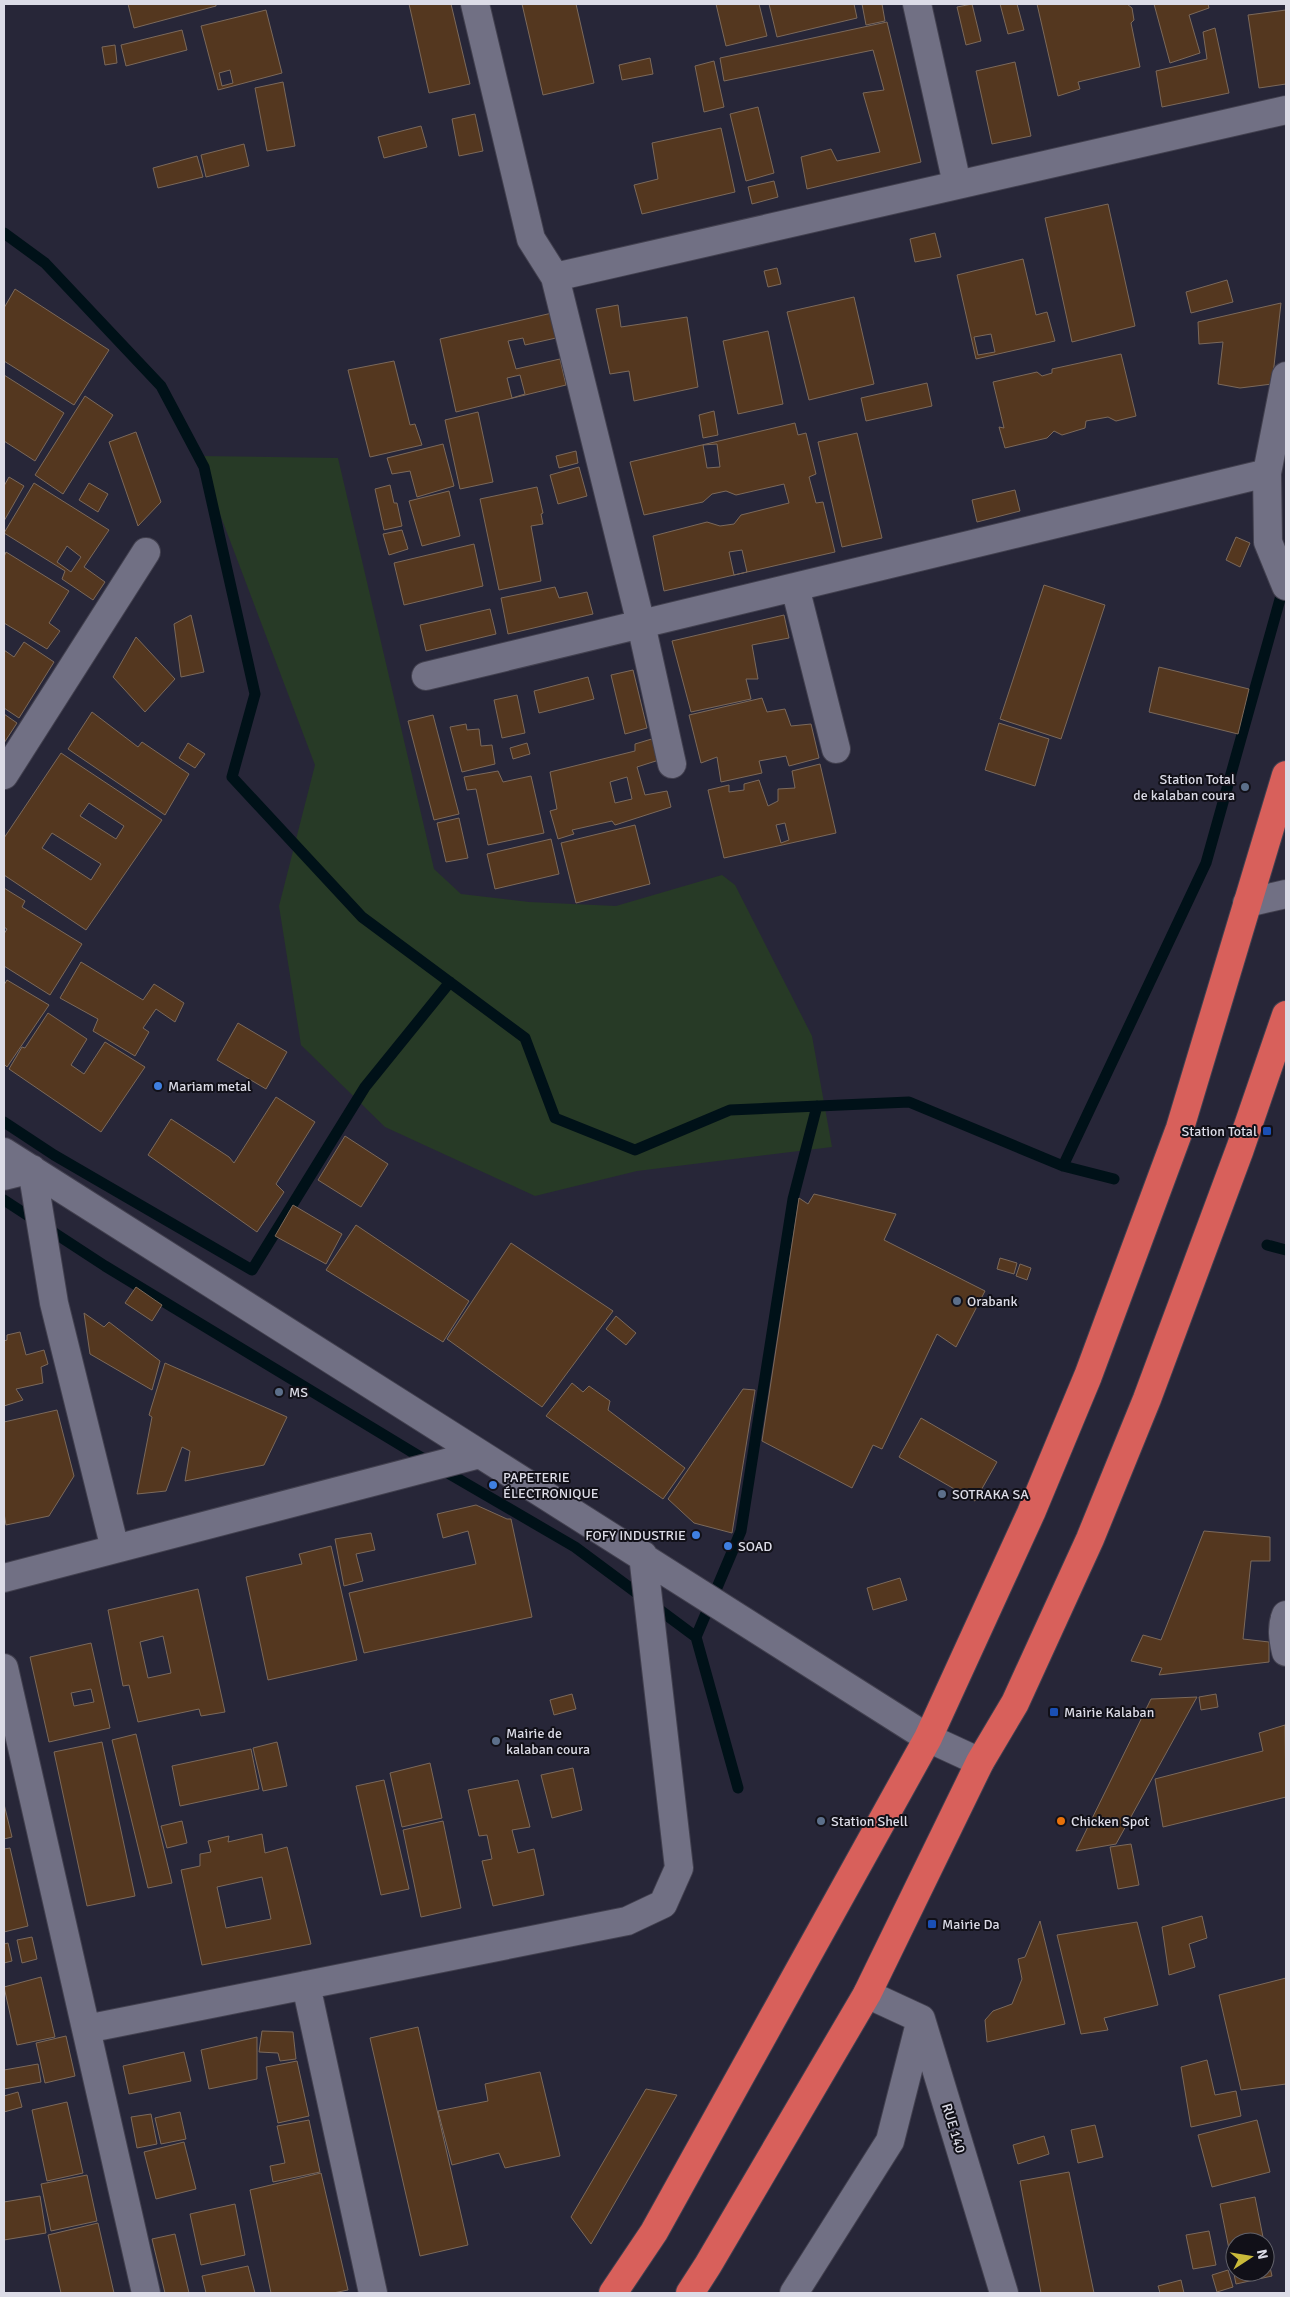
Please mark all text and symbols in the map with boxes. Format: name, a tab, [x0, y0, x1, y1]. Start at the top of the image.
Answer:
place label: Station Total de kalaban coura	[1133, 771, 1235, 804]
marker: Station Total de kalaban coura	[1239, 781, 1251, 793]
place label: Mariam metal	[168, 1078, 251, 1095]
marker: Mariam metal	[152, 1080, 164, 1092]
place label: Station Total	[1182, 1123, 1257, 1140]
marker: Station Total	[1261, 1125, 1273, 1137]
place label: Orabank	[967, 1293, 1018, 1310]
marker: Orabank	[951, 1295, 963, 1307]
place label: MS	[289, 1384, 308, 1401]
marker: MS	[273, 1386, 285, 1398]
place label: PAPETERIE ÉLECTRONIQUE	[503, 1469, 599, 1502]
marker: PAPETERIE ÉLECTRONIQUE	[487, 1479, 499, 1491]
place label: SOTRAKA SA	[952, 1486, 1029, 1503]
marker: SOTRAKA SA	[936, 1488, 948, 1500]
place label: FOFY INDUSTRIE	[585, 1527, 686, 1544]
marker: FOFY INDUSTRIE	[690, 1529, 702, 1541]
place label: SOAD	[738, 1538, 772, 1555]
marker: SOAD	[722, 1540, 734, 1552]
place label: Mairie Kalaban	[1064, 1704, 1154, 1721]
marker: Mairie Kalaban	[1048, 1706, 1060, 1718]
place label: Mairie de kalaban coura	[506, 1725, 590, 1758]
marker: Mairie de kalaban coura	[490, 1735, 502, 1747]
place label: Station Shell	[831, 1813, 908, 1830]
place label: Chicken Spot	[1071, 1813, 1149, 1830]
marker: Station Shell	[815, 1815, 827, 1827]
marker: Chicken Spot	[1055, 1815, 1067, 1827]
place label: Mairie Da	[942, 1916, 1000, 1933]
marker: Mairie Da	[926, 1918, 938, 1930]
street label: RUE 140	[938, 2101, 969, 2155]
north arrow	[1225, 2232, 1275, 2282]
text: N	[1253, 2248, 1272, 2261]

